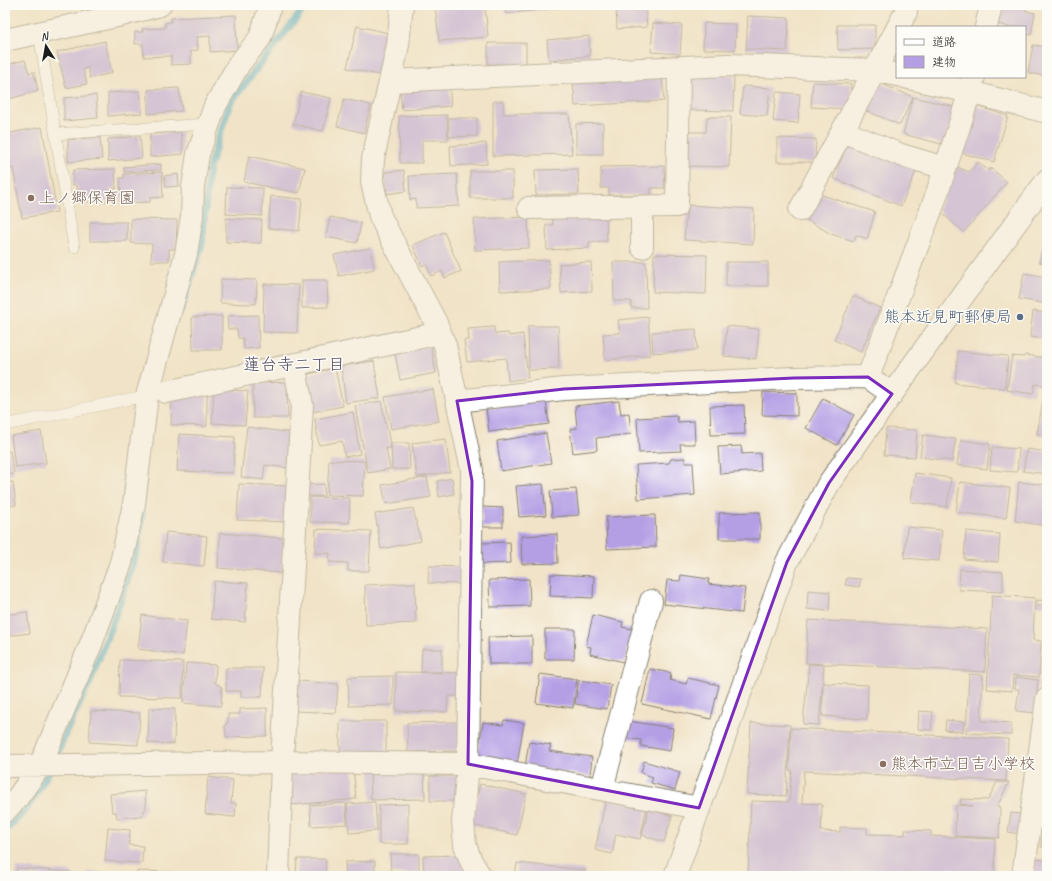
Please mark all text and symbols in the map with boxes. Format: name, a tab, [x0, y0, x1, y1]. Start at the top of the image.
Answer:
north arrow	[26, 26, 66, 66]
legend	[896, 26, 1026, 78]
text: N	[39, 28, 51, 44]
text: 道路	[932, 34, 956, 50]
text: 建物	[932, 54, 956, 70]
place label: 上ノ郷保育園	[39, 188, 135, 208]
marker: 上ノ郷保育園	[26, 193, 36, 203]
place label: 熊本近見町郵便局	[884, 307, 1012, 327]
marker: 熊本近見町郵便局	[1015, 312, 1025, 322]
district label: 蓮台寺二丁目	[243, 354, 345, 375]
place label: 熊本市立日吉小学校	[891, 754, 1035, 774]
marker: 熊本市立日吉小学校	[878, 759, 888, 769]

